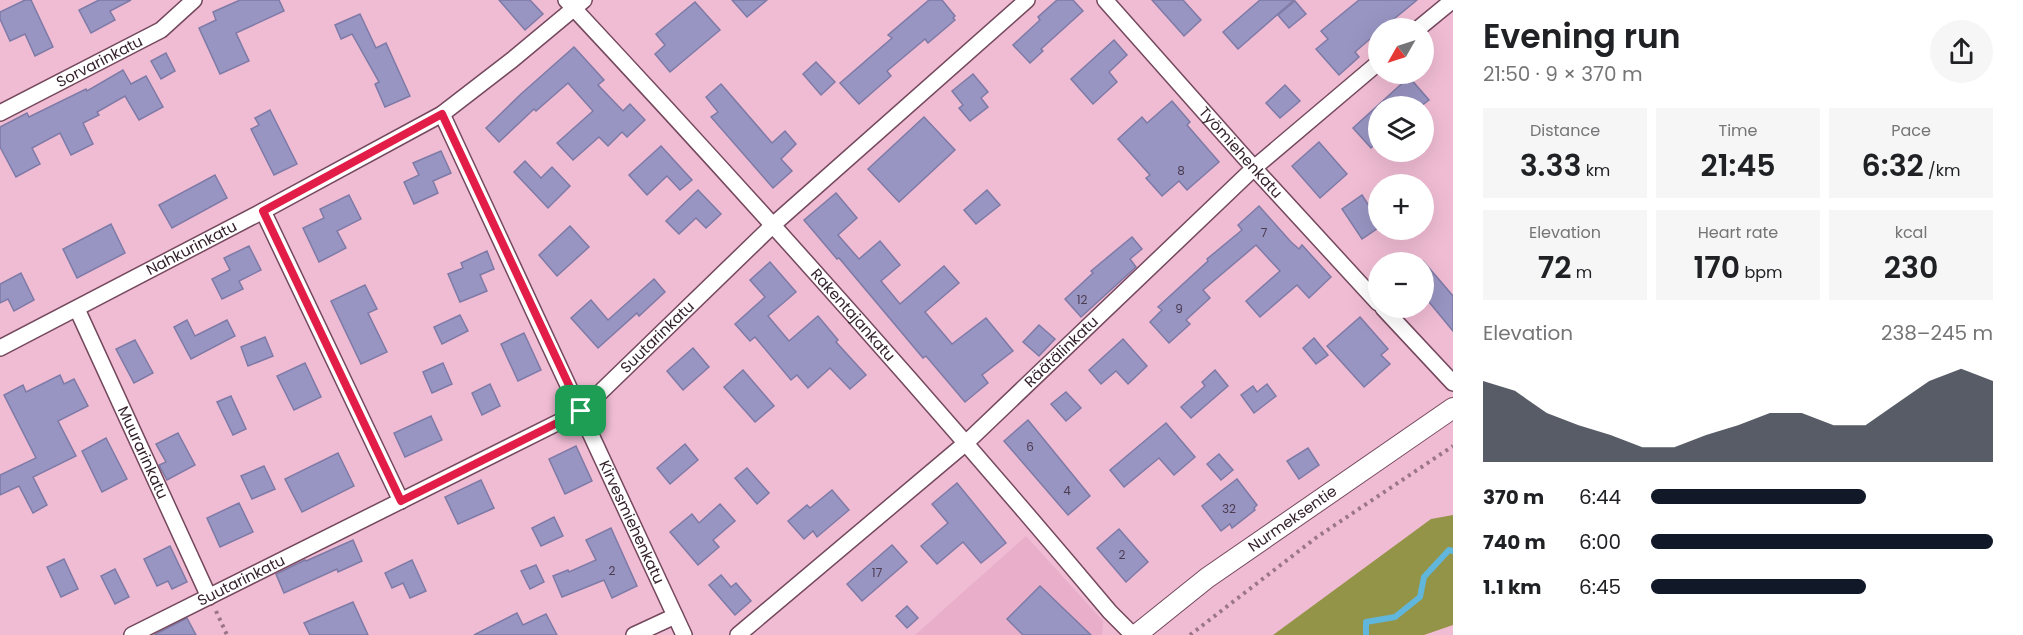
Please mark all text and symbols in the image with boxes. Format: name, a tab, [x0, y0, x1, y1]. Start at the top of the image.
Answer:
text: Evening run	[1483, 13, 1681, 60]
north arrow	[1368, 18, 1434, 84]
map controls	[1368, 18, 1434, 318]
button: share	[1930, 20, 1993, 83]
street label: Sorvarinkatu	[53, 30, 146, 92]
text: 21:50 · 9 × 370 m	[1483, 60, 1643, 88]
button: layers	[1368, 96, 1434, 162]
street label: Työmiehenkatu	[1194, 102, 1287, 202]
text: Distance	[1530, 119, 1600, 142]
text: Time	[1719, 119, 1758, 142]
text: Pace	[1891, 119, 1931, 142]
text: 3.33	[1520, 144, 1581, 187]
text: 21:45	[1700, 144, 1776, 187]
text: 6:32	[1862, 144, 1924, 187]
text: km	[1581, 159, 1610, 182]
text: /km	[1924, 159, 1960, 182]
house number: 8	[1177, 162, 1185, 179]
button: +	[1368, 174, 1434, 240]
street label: Nahkurinkatu	[142, 215, 240, 280]
text: Elevation	[1529, 221, 1601, 244]
text: Heart rate	[1698, 221, 1778, 244]
text: kcal	[1895, 221, 1927, 244]
house number: 7	[1261, 224, 1268, 241]
text: 72	[1538, 246, 1571, 289]
text: 170	[1693, 246, 1740, 289]
text: 230	[1884, 246, 1938, 289]
button: −	[1368, 252, 1434, 318]
text: m	[1571, 261, 1592, 284]
text: bpm	[1740, 261, 1783, 284]
street label: Rakentajankatu	[806, 263, 900, 366]
house number: 12	[1077, 291, 1087, 308]
street label: Suutarinkatu	[615, 296, 699, 377]
house number: 9	[1175, 300, 1183, 317]
street label: Räätälinkatu	[1019, 311, 1103, 392]
text: Elevation	[1483, 319, 1573, 347]
text: 238–245 m	[1881, 319, 1993, 347]
pin	[555, 385, 606, 436]
icon: arrive	[564, 394, 597, 427]
street label: Muurarinkatu	[113, 403, 174, 502]
house number: 6	[1026, 438, 1034, 455]
street label: Kirvesmiehenkatu	[594, 457, 670, 587]
street label: Nurmeksentie	[1244, 480, 1341, 557]
house number: 4	[1063, 482, 1071, 499]
text: 370 m	[1483, 483, 1544, 511]
text: 6:44	[1579, 483, 1621, 511]
house number: 32	[1222, 500, 1236, 517]
text: 740 m	[1483, 528, 1546, 556]
text: 6:00	[1579, 528, 1621, 556]
house number: 2	[1119, 546, 1126, 563]
street label: Suutarinkatu	[194, 549, 288, 611]
house number: 2	[609, 562, 616, 579]
house number: 17	[872, 564, 883, 581]
text: 1.1 km	[1483, 573, 1541, 601]
text: 6:45	[1579, 573, 1621, 601]

